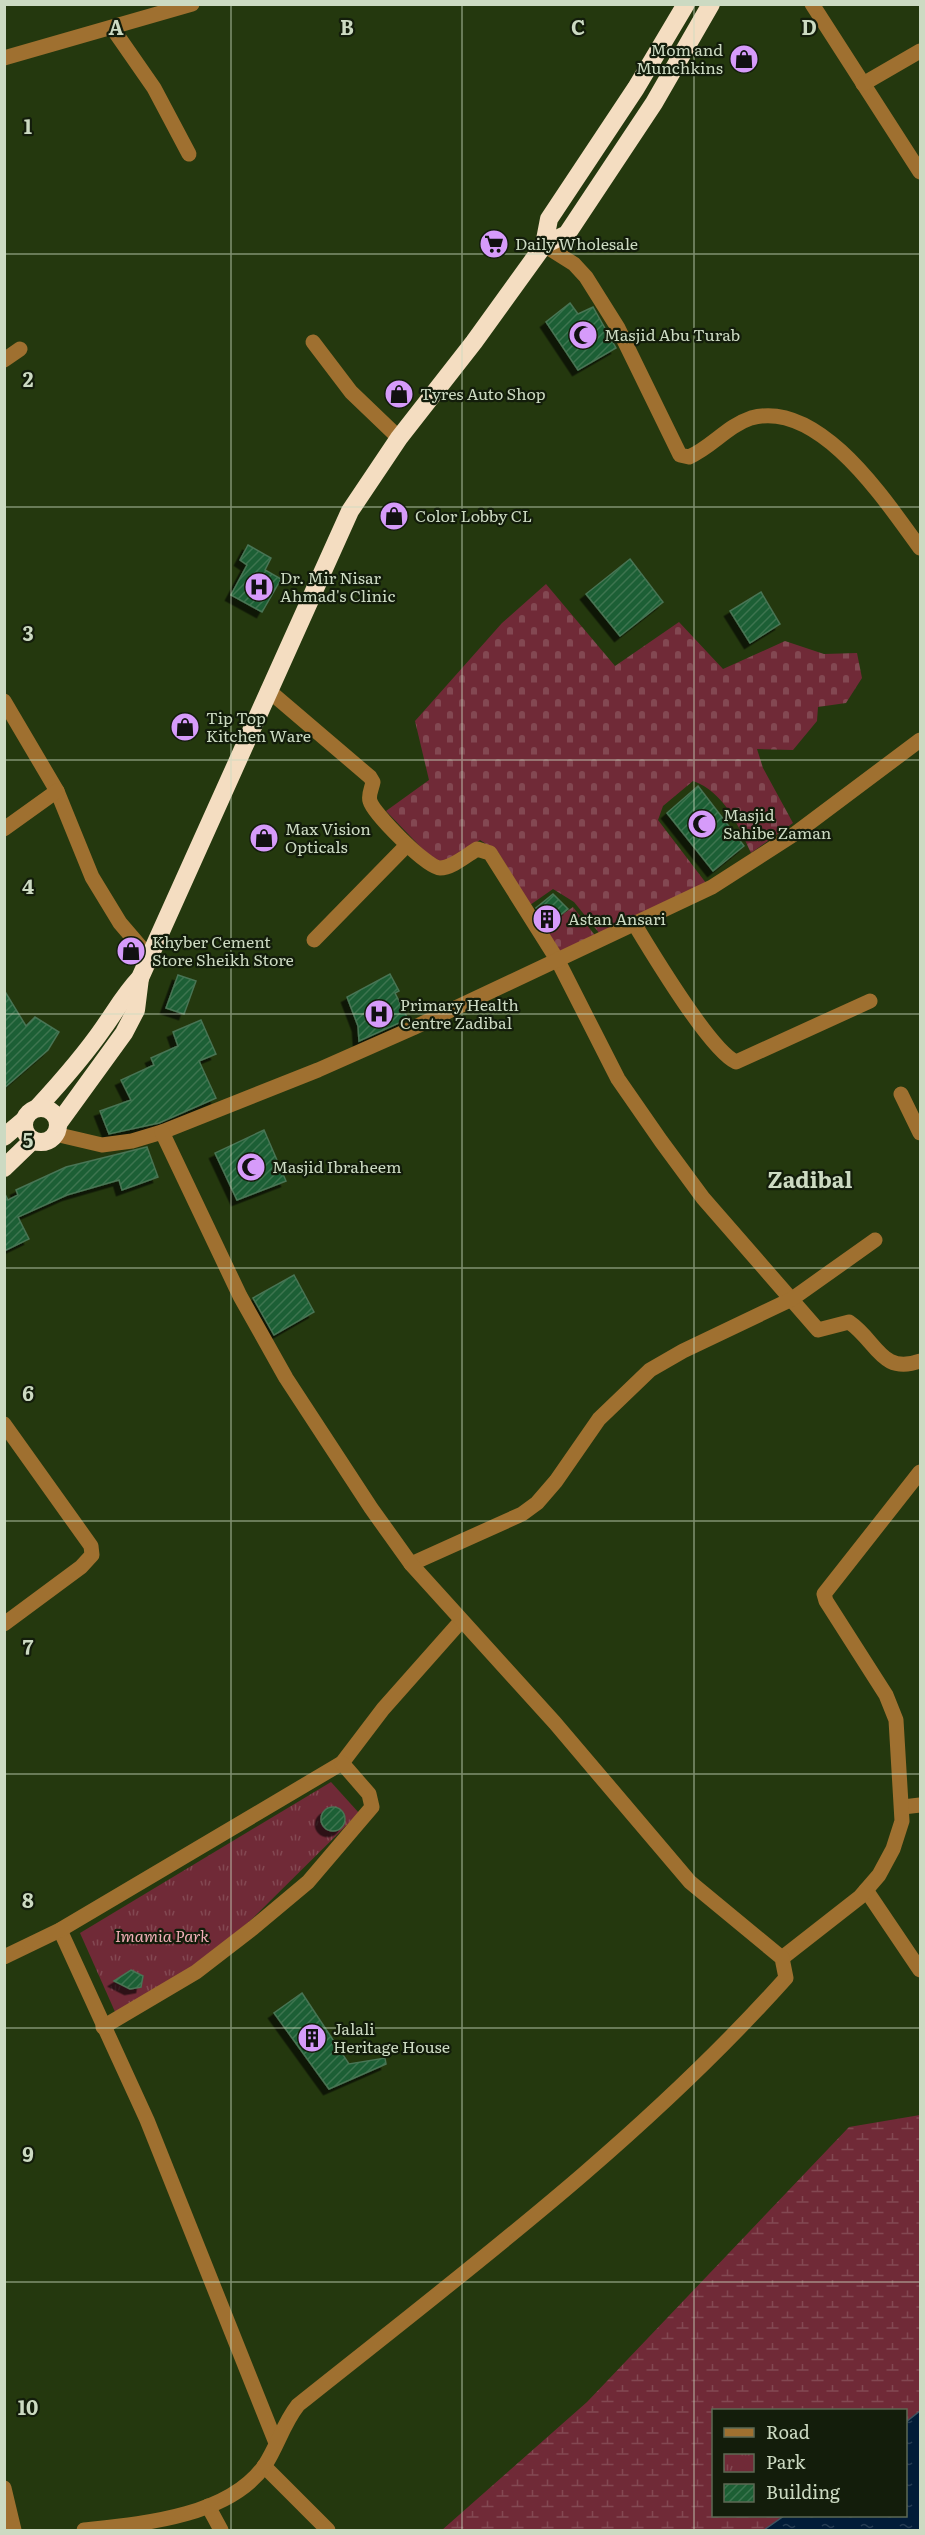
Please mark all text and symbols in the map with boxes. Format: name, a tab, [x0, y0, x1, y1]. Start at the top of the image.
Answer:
text: A	[108, 11, 124, 41]
text: B	[340, 11, 354, 41]
text: C	[571, 11, 585, 41]
text: D	[801, 11, 817, 41]
place label: Mom and Munchkins	[636, 37, 723, 79]
shop icon: Mom and Munchkins	[728, 43, 760, 75]
text: 1	[24, 110, 32, 140]
supermarket icon: Daily Wholesale	[478, 228, 510, 260]
place label: Daily Wholesale	[515, 231, 638, 255]
mosque icon: Masjid Abu Turab	[567, 319, 599, 351]
place label: Masjid Abu Turab	[604, 322, 740, 346]
text: 2	[23, 363, 34, 393]
shop icon: Tyres Auto Shop	[383, 378, 415, 410]
place label: Tyres Auto Shop	[420, 381, 546, 405]
shop icon: Color Lobby CL	[378, 500, 410, 532]
place label: Color Lobby CL	[415, 503, 532, 527]
place label: Dr. Mir Nisar Ahmad's Clinic	[280, 565, 395, 607]
hospital icon: Dr. Mir Nisar Ahmad's Clinic	[243, 571, 275, 603]
text: 3	[22, 617, 34, 647]
place label: Tip Top Kitchen Ware	[206, 705, 311, 747]
shop icon: Tip Top Kitchen Ware	[169, 711, 201, 743]
place label: Masjid Sahibe Zaman	[723, 802, 832, 844]
mosque icon: Masjid Sahibe Zaman	[686, 808, 718, 840]
place label: Max Vision Opticals	[285, 816, 371, 858]
shop icon: Max Vision Opticals	[248, 822, 280, 854]
text: 4	[22, 870, 34, 900]
building icon: Astan Ansari	[531, 903, 563, 935]
place label: Astan Ansari	[568, 906, 666, 930]
place label: Khyber Cement Store Sheikh Store	[152, 929, 294, 971]
shop icon: Khyber Cement Store Sheikh Store	[115, 935, 147, 967]
place label: Primary Health Centre Zadibal	[400, 992, 519, 1034]
hospital icon: Primary Health Centre Zadibal	[363, 998, 395, 1030]
text: 5	[23, 1124, 34, 1154]
mosque icon: Masjid Ibraheem	[235, 1151, 267, 1183]
place label: Masjid Ibraheem	[272, 1154, 402, 1178]
district label: Zadibal	[768, 1162, 852, 1195]
text: 6	[22, 1377, 34, 1407]
text: 7	[23, 1631, 34, 1661]
text: 8	[22, 1884, 34, 1914]
park label: Imamia Park	[115, 1923, 209, 1947]
place label: Jalali Heritage House	[333, 2016, 450, 2058]
building icon: Jalali Heritage House	[296, 2022, 328, 2054]
text: 9	[22, 2138, 34, 2168]
text: 10	[18, 2391, 38, 2421]
legend	[712, 2409, 907, 2517]
text: Road	[766, 2418, 810, 2445]
text: Park	[766, 2448, 807, 2475]
text: Building	[766, 2478, 841, 2505]

